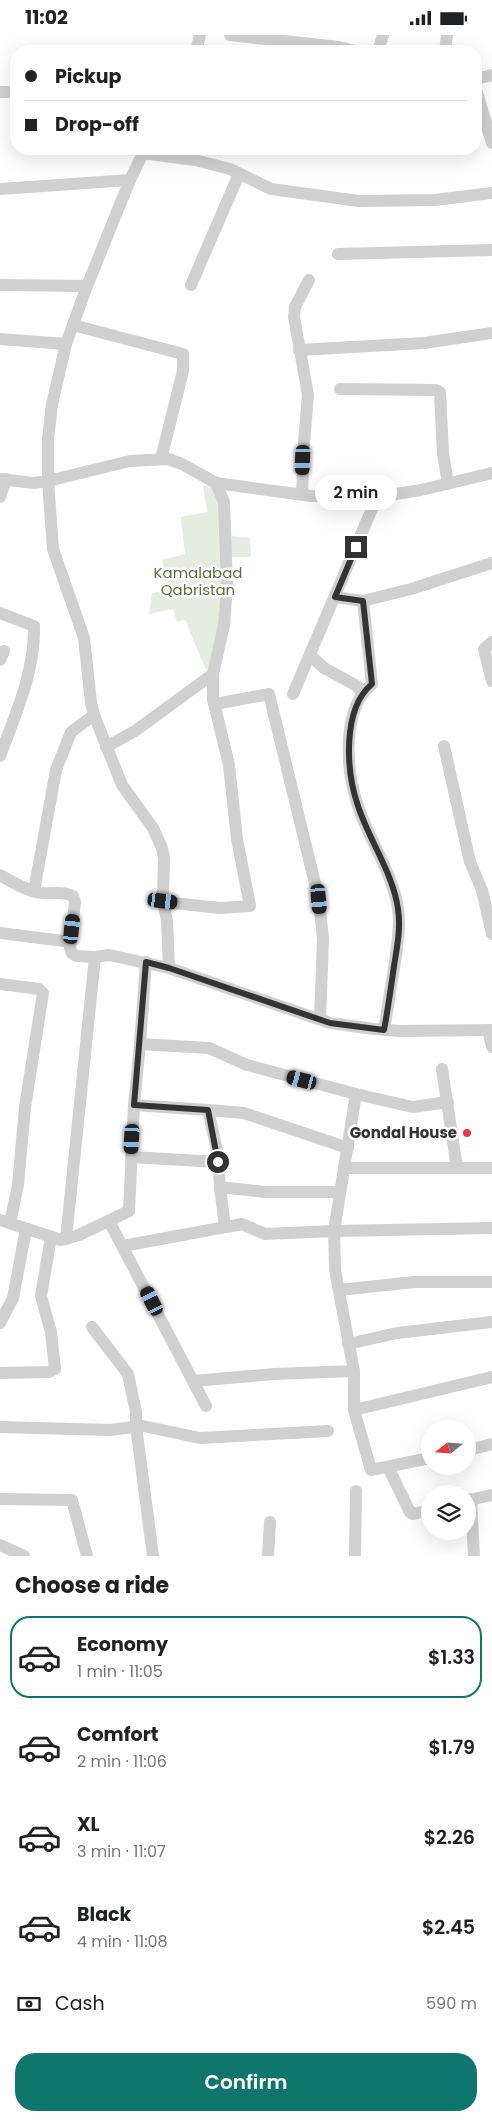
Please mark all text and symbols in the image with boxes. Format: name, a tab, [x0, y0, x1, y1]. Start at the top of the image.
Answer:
text: 11:02	[25, 4, 68, 31]
text: Pickup	[55, 63, 121, 90]
text: Drop-off	[55, 111, 139, 138]
car	[294, 445, 311, 475]
callout: 2 min	[315, 475, 397, 509]
text: 2 min	[334, 481, 378, 504]
route end	[345, 536, 367, 558]
park label: Kamalabad Qabristan	[154, 562, 242, 600]
car	[310, 883, 327, 915]
car	[147, 892, 178, 910]
car	[62, 913, 81, 945]
car	[285, 1069, 318, 1091]
place label: Gondal House	[350, 1122, 457, 1143]
car	[123, 1124, 140, 1154]
marker: Gondal House	[461, 1127, 473, 1139]
route start	[207, 1151, 229, 1173]
car	[138, 1284, 165, 1318]
north arrow	[421, 1420, 476, 1475]
map controls	[421, 1420, 476, 1540]
button: layers	[421, 1485, 476, 1540]
text: Choose a ride	[15, 1570, 169, 1601]
text: Economy	[77, 1631, 168, 1658]
icon: car	[17, 1635, 62, 1680]
text: $1.33	[428, 1644, 475, 1671]
text: 1 min · 11:05	[77, 1660, 163, 1683]
text: Comfort	[77, 1721, 159, 1748]
icon: car	[17, 1725, 62, 1770]
text: $1.79	[428, 1734, 475, 1761]
text: 2 min · 11:06	[77, 1750, 167, 1773]
text: XL	[77, 1811, 100, 1838]
icon: car	[17, 1815, 62, 1860]
text: $2.26	[424, 1824, 475, 1851]
text: 3 min · 11:07	[77, 1840, 166, 1863]
text: Black	[77, 1901, 131, 1928]
icon: car	[17, 1905, 62, 1950]
text: $2.45	[422, 1914, 475, 1941]
text: 4 min · 11:08	[77, 1930, 168, 1953]
icon: cash	[15, 1990, 43, 2018]
text: Cash	[55, 1990, 105, 2017]
text: 590 m	[426, 1992, 477, 2015]
button: Confirm	[15, 2053, 477, 2111]

